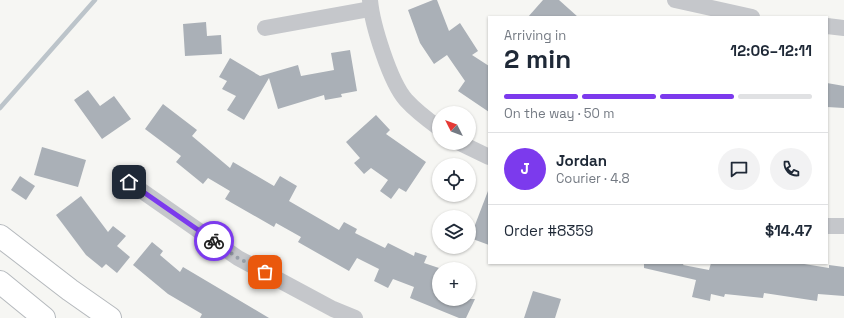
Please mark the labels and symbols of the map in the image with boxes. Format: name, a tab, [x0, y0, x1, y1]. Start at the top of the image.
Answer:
north arrow	[432, 106, 476, 150]
pin	[112, 165, 146, 199]
courier	[194, 221, 234, 261]
pin	[248, 255, 282, 289]

